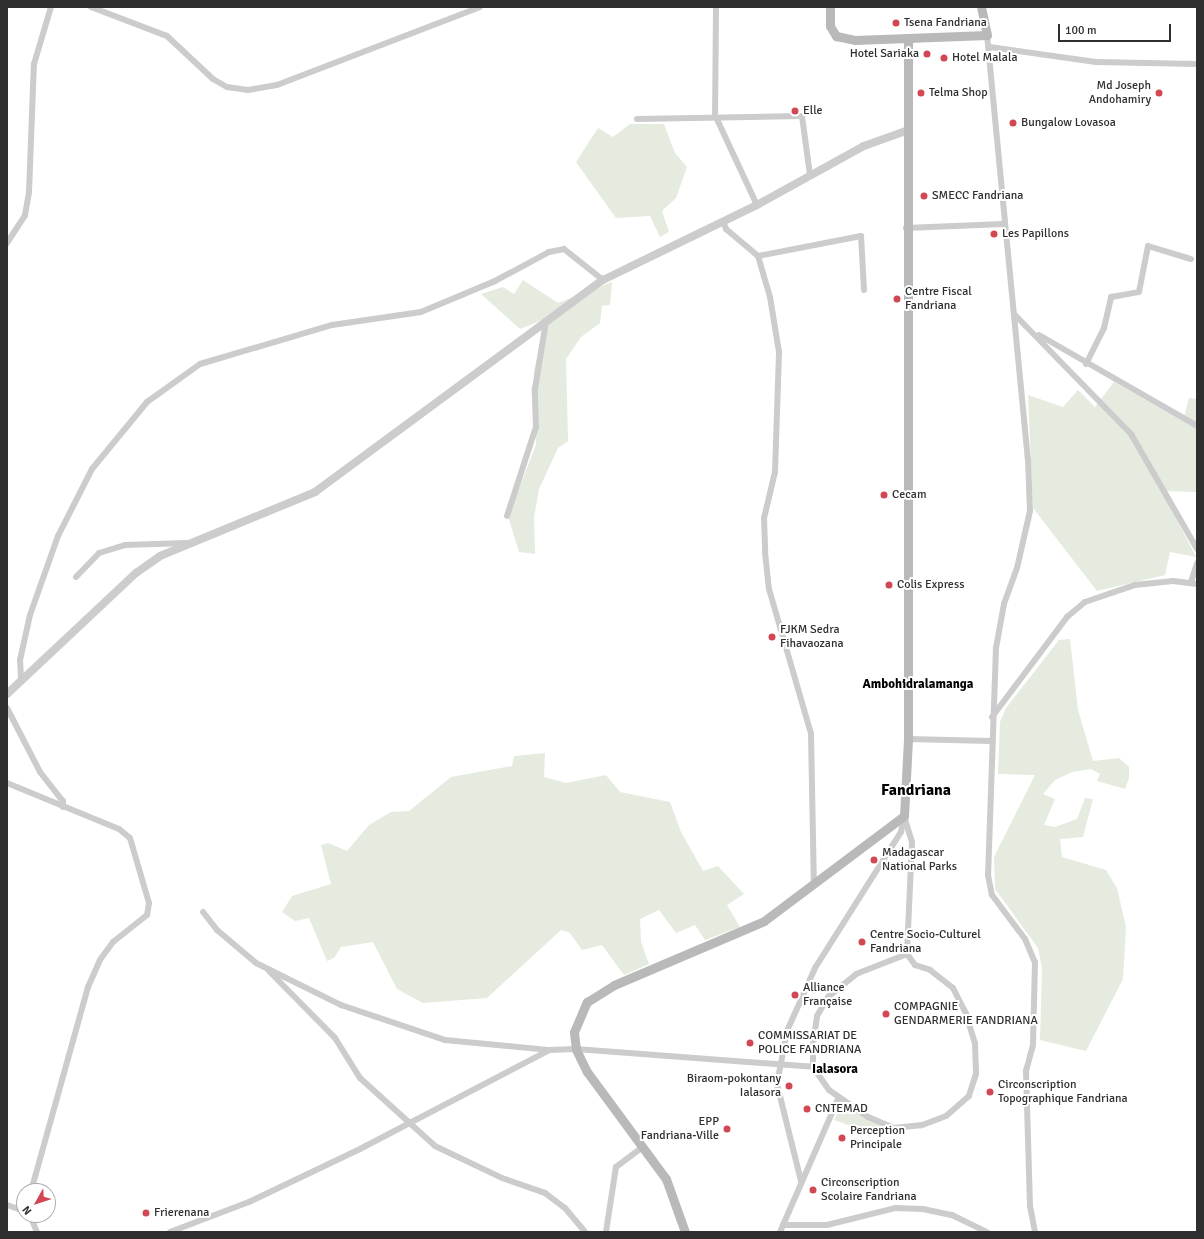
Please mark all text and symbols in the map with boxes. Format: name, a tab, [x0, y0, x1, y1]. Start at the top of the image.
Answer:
place label: Tsena Fandriana	[904, 16, 987, 30]
scale bar	[1060, 16, 1173, 42]
marker: Tsena Fandriana	[891, 18, 901, 28]
text: 100 m	[1065, 23, 1097, 38]
place label: Hotel Sariaka	[850, 47, 919, 61]
marker: Hotel Sariaka	[922, 49, 932, 59]
place label: Hotel Malala	[952, 51, 1018, 65]
marker: Hotel Malala	[939, 53, 949, 63]
place label: Md Joseph Andohamiry	[1089, 79, 1151, 107]
place label: Telma Shop	[929, 86, 988, 100]
marker: Telma Shop	[916, 88, 926, 98]
marker: Md Joseph Andohamiry	[1154, 88, 1164, 98]
place label: Elle	[803, 104, 823, 118]
marker: Elle	[790, 106, 800, 116]
place label: Bungalow Lovasoa	[1021, 116, 1116, 130]
marker: Bungalow Lovasoa	[1008, 118, 1018, 128]
place label: SMECC Fandriana	[932, 189, 1023, 203]
marker: SMECC Fandriana	[919, 191, 929, 201]
place label: Les Papillons	[1002, 227, 1069, 241]
marker: Les Papillons	[989, 229, 999, 239]
place label: Centre Fiscal Fandriana	[905, 285, 972, 313]
marker: Centre Fiscal Fandriana	[892, 294, 902, 304]
place label: Cecam	[892, 488, 926, 502]
marker: Cecam	[879, 490, 889, 500]
place label: Colis Express	[897, 578, 964, 592]
marker: Colis Express	[884, 580, 894, 590]
place label: FJKM Sedra Fihavaozana	[780, 623, 844, 651]
marker: FJKM Sedra Fihavaozana	[767, 632, 777, 642]
district label: Ambohidralamanga	[863, 676, 973, 692]
district label: Fandriana	[881, 780, 951, 800]
place label: Madagascar National Parks	[882, 846, 957, 874]
marker: Madagascar National Parks	[869, 855, 879, 865]
place label: Centre Socio-Culturel Fandriana	[870, 928, 981, 956]
marker: Centre Socio-Culturel Fandriana	[857, 937, 867, 947]
place label: Alliance Française	[803, 981, 852, 1009]
marker: Alliance Française	[790, 990, 800, 1000]
place label: COMPAGNIE GENDARMERIE FANDRIANA	[894, 1000, 1038, 1028]
marker: COMPAGNIE GENDARMERIE FANDRIANA	[881, 1009, 891, 1019]
place label: COMMISSARIAT DE POLICE FANDRIANA	[758, 1029, 861, 1057]
marker: COMMISSARIAT DE POLICE FANDRIANA	[745, 1038, 755, 1048]
district label: Ialasora	[812, 1061, 858, 1077]
place label: Biraom-pokontany Ialasora	[687, 1072, 781, 1100]
place label: Circonscription Topographique Fandriana	[998, 1078, 1128, 1106]
marker: Biraom-pokontany Ialasora	[784, 1081, 794, 1091]
marker: Circonscription Topographique Fandriana	[985, 1087, 995, 1097]
place label: CNTEMAD	[815, 1102, 868, 1116]
marker: CNTEMAD	[802, 1104, 812, 1114]
place label: EPP Fandriana-Ville	[641, 1115, 719, 1143]
marker: EPP Fandriana-Ville	[722, 1124, 732, 1134]
place label: Perception Principale	[850, 1124, 905, 1152]
marker: Perception Principale	[837, 1133, 847, 1143]
place label: Circonscription Scolaire Fandriana	[821, 1176, 917, 1204]
north arrow	[16, 1183, 56, 1223]
marker: Circonscription Scolaire Fandriana	[808, 1185, 818, 1195]
text: N	[20, 1203, 35, 1217]
place label: Frierenana	[154, 1206, 209, 1220]
marker: Frierenana	[141, 1208, 151, 1218]

